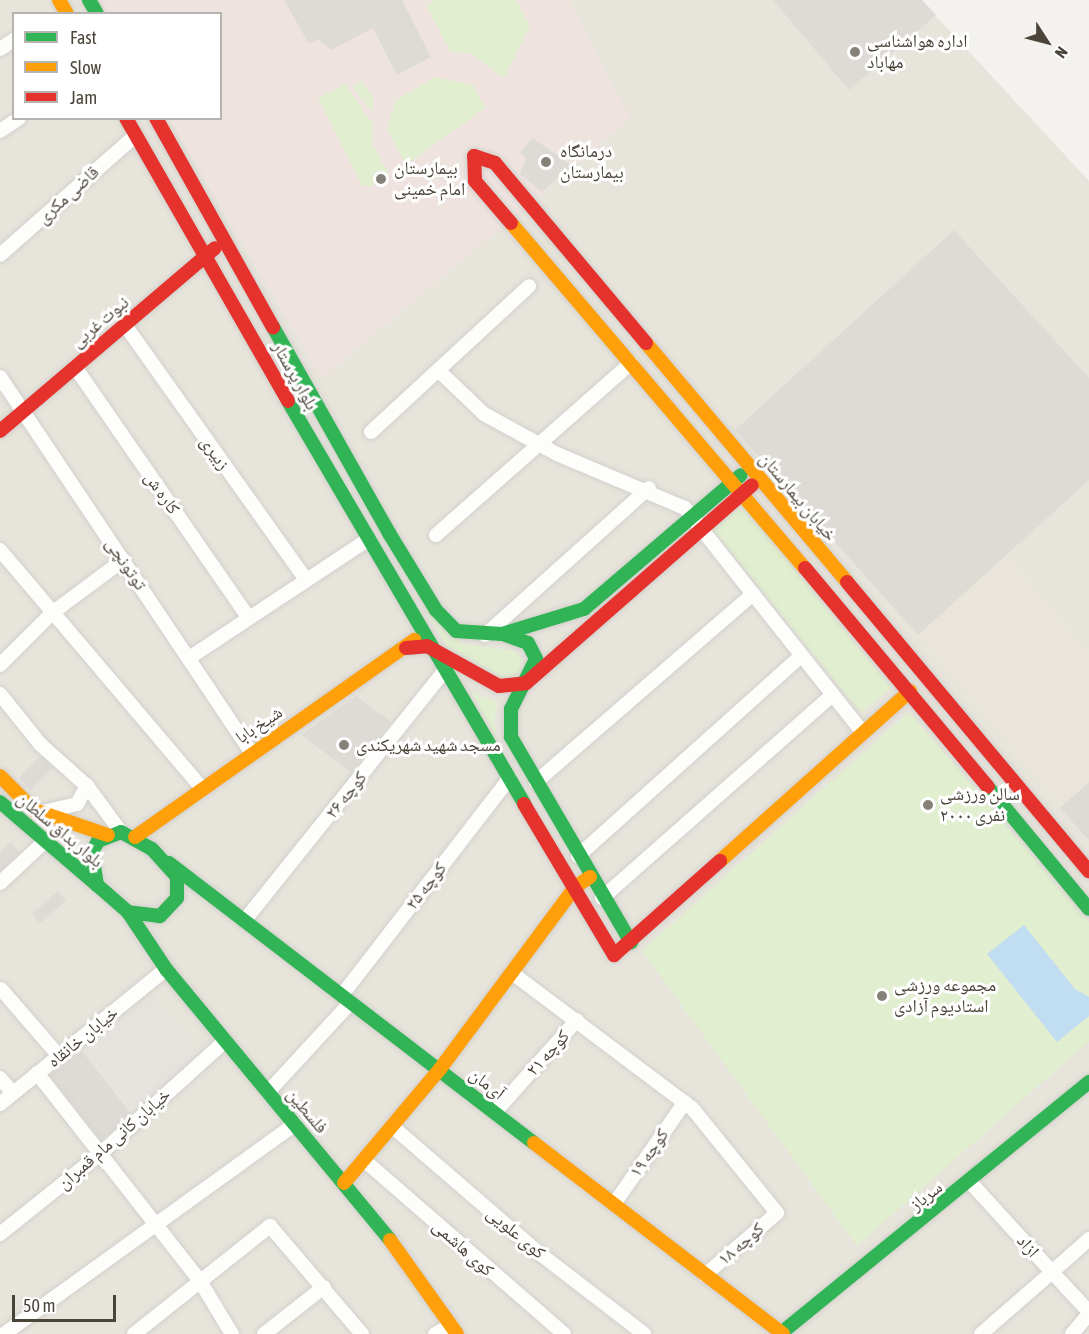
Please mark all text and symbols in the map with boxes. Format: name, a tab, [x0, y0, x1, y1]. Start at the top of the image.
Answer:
legend	[12, 12, 222, 120]
north arrow	[1017, 12, 1077, 72]
text: Fast	[70, 27, 97, 48]
place label: اداره هواشناسی مهاباد	[867, 31, 967, 74]
text: N	[1052, 43, 1072, 62]
marker: اداره هواشناسی مهاباد	[848, 45, 862, 59]
text: Slow	[70, 57, 101, 78]
text: Jam	[70, 87, 97, 108]
place label: درمانگاه بیمارستان	[560, 141, 624, 184]
marker: درمانگاه بیمارستان	[537, 153, 555, 171]
place label: بیمارستان امام خمینی	[394, 158, 465, 201]
street label: قاضی مکری	[33, 162, 103, 228]
marker: بیمارستان امام خمینی	[372, 170, 390, 188]
street label: نبوت غربی	[67, 292, 133, 352]
street label: بلوار پرستار	[267, 338, 323, 414]
street label: زبیری	[196, 432, 234, 474]
street label: خیابان بیمارستان	[755, 448, 841, 546]
street label: کاره ش	[140, 468, 184, 518]
street label: توتونچی	[101, 534, 151, 594]
street label: شیخ بابا	[231, 702, 287, 748]
place label: مسجد شهید شهریکندی	[356, 734, 501, 756]
marker: مسجد شهید شهریکندی	[337, 738, 351, 752]
street label: کوچه ۲۶	[321, 767, 371, 823]
place label: سالن ورزشی ۲۰۰۰ نفری	[940, 784, 1020, 826]
street label: بلوار بداق سلطان	[12, 788, 108, 872]
marker: سالن ورزشی ۲۰۰۰ نفری	[921, 798, 935, 812]
street label: کوچه ۲۵	[401, 858, 451, 914]
place label: مجموعه ورزشی استادیوم آزادی	[894, 975, 996, 1018]
marker: مجموعه ورزشی استادیوم آزادی	[875, 989, 889, 1003]
street label: خیابان خانقاه	[43, 1002, 123, 1072]
street label: کوچه ۲۱	[522, 1026, 574, 1080]
street label: آی‌مان	[465, 1064, 509, 1104]
street label: خیابان کانی مام قمبران	[53, 1084, 175, 1194]
street label: فلسطین	[282, 1084, 332, 1138]
street label: کوچه ۱۹	[625, 1125, 673, 1181]
street label: سرباز	[905, 1177, 947, 1215]
street label: کوی علویی	[482, 1202, 550, 1264]
street label: کوی هاشمی	[428, 1215, 498, 1281]
street label: کوچه ۱۸	[713, 1218, 769, 1270]
street label: ازاد	[1012, 1230, 1044, 1262]
scale bar	[15, 1283, 118, 1321]
text: 50 m	[23, 1295, 55, 1316]

